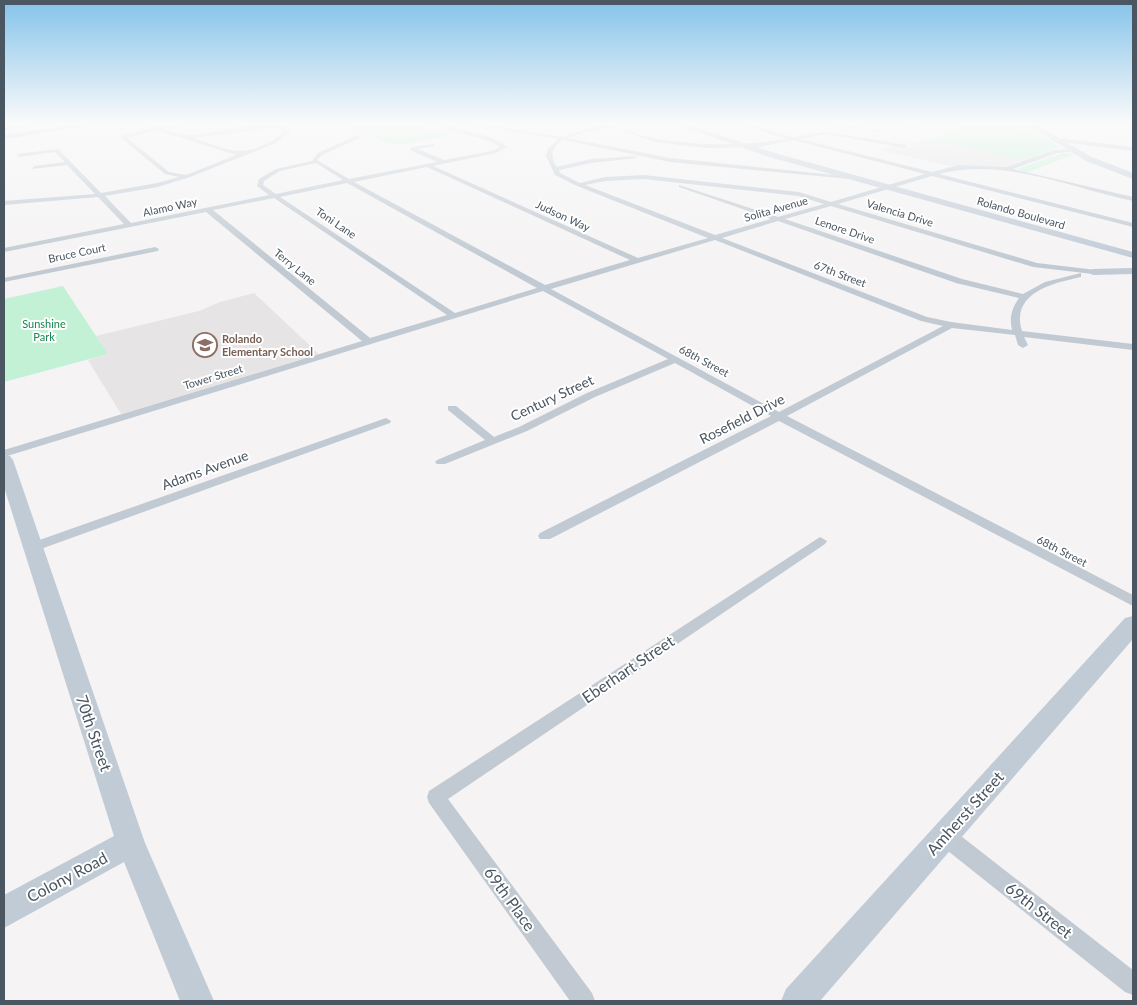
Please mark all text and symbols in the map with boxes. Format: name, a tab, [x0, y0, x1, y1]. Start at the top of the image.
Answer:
street label: Solita Avenue	[742, 193, 809, 224]
street label: Alamo Way	[142, 194, 199, 219]
street label: Rolando Boulevard	[976, 194, 1067, 231]
street label: Valencia Drive	[865, 196, 935, 229]
street label: Judson Way	[534, 197, 593, 234]
street label: Toni Lane	[314, 204, 359, 241]
street label: Lenore Drive	[814, 213, 877, 246]
street label: Bruce Court	[47, 240, 107, 265]
street label: Terry Lane	[272, 246, 319, 288]
street label: 67th Street	[812, 258, 868, 289]
park label: Sunshine Park	[22, 317, 66, 343]
school or university icon: Rolando Elementary School	[192, 332, 218, 358]
place label: Rolando Elementary School	[222, 332, 313, 358]
street label: 68th Street	[677, 342, 731, 379]
street label: Tower Street	[182, 361, 244, 392]
street label: Century Street	[508, 371, 596, 424]
street label: Rosefield Drive	[696, 390, 787, 447]
street label: Adams Avenue	[159, 446, 251, 493]
street label: 68th Street	[1035, 532, 1090, 569]
street label: Eberhart Street	[578, 631, 678, 706]
street label: 70th Street	[73, 692, 116, 774]
street label: Amherst Street	[922, 767, 1007, 858]
street label: Colony Road	[23, 847, 110, 906]
street label: 69th Place	[481, 863, 540, 934]
street label: 69th Street	[1002, 878, 1077, 942]

